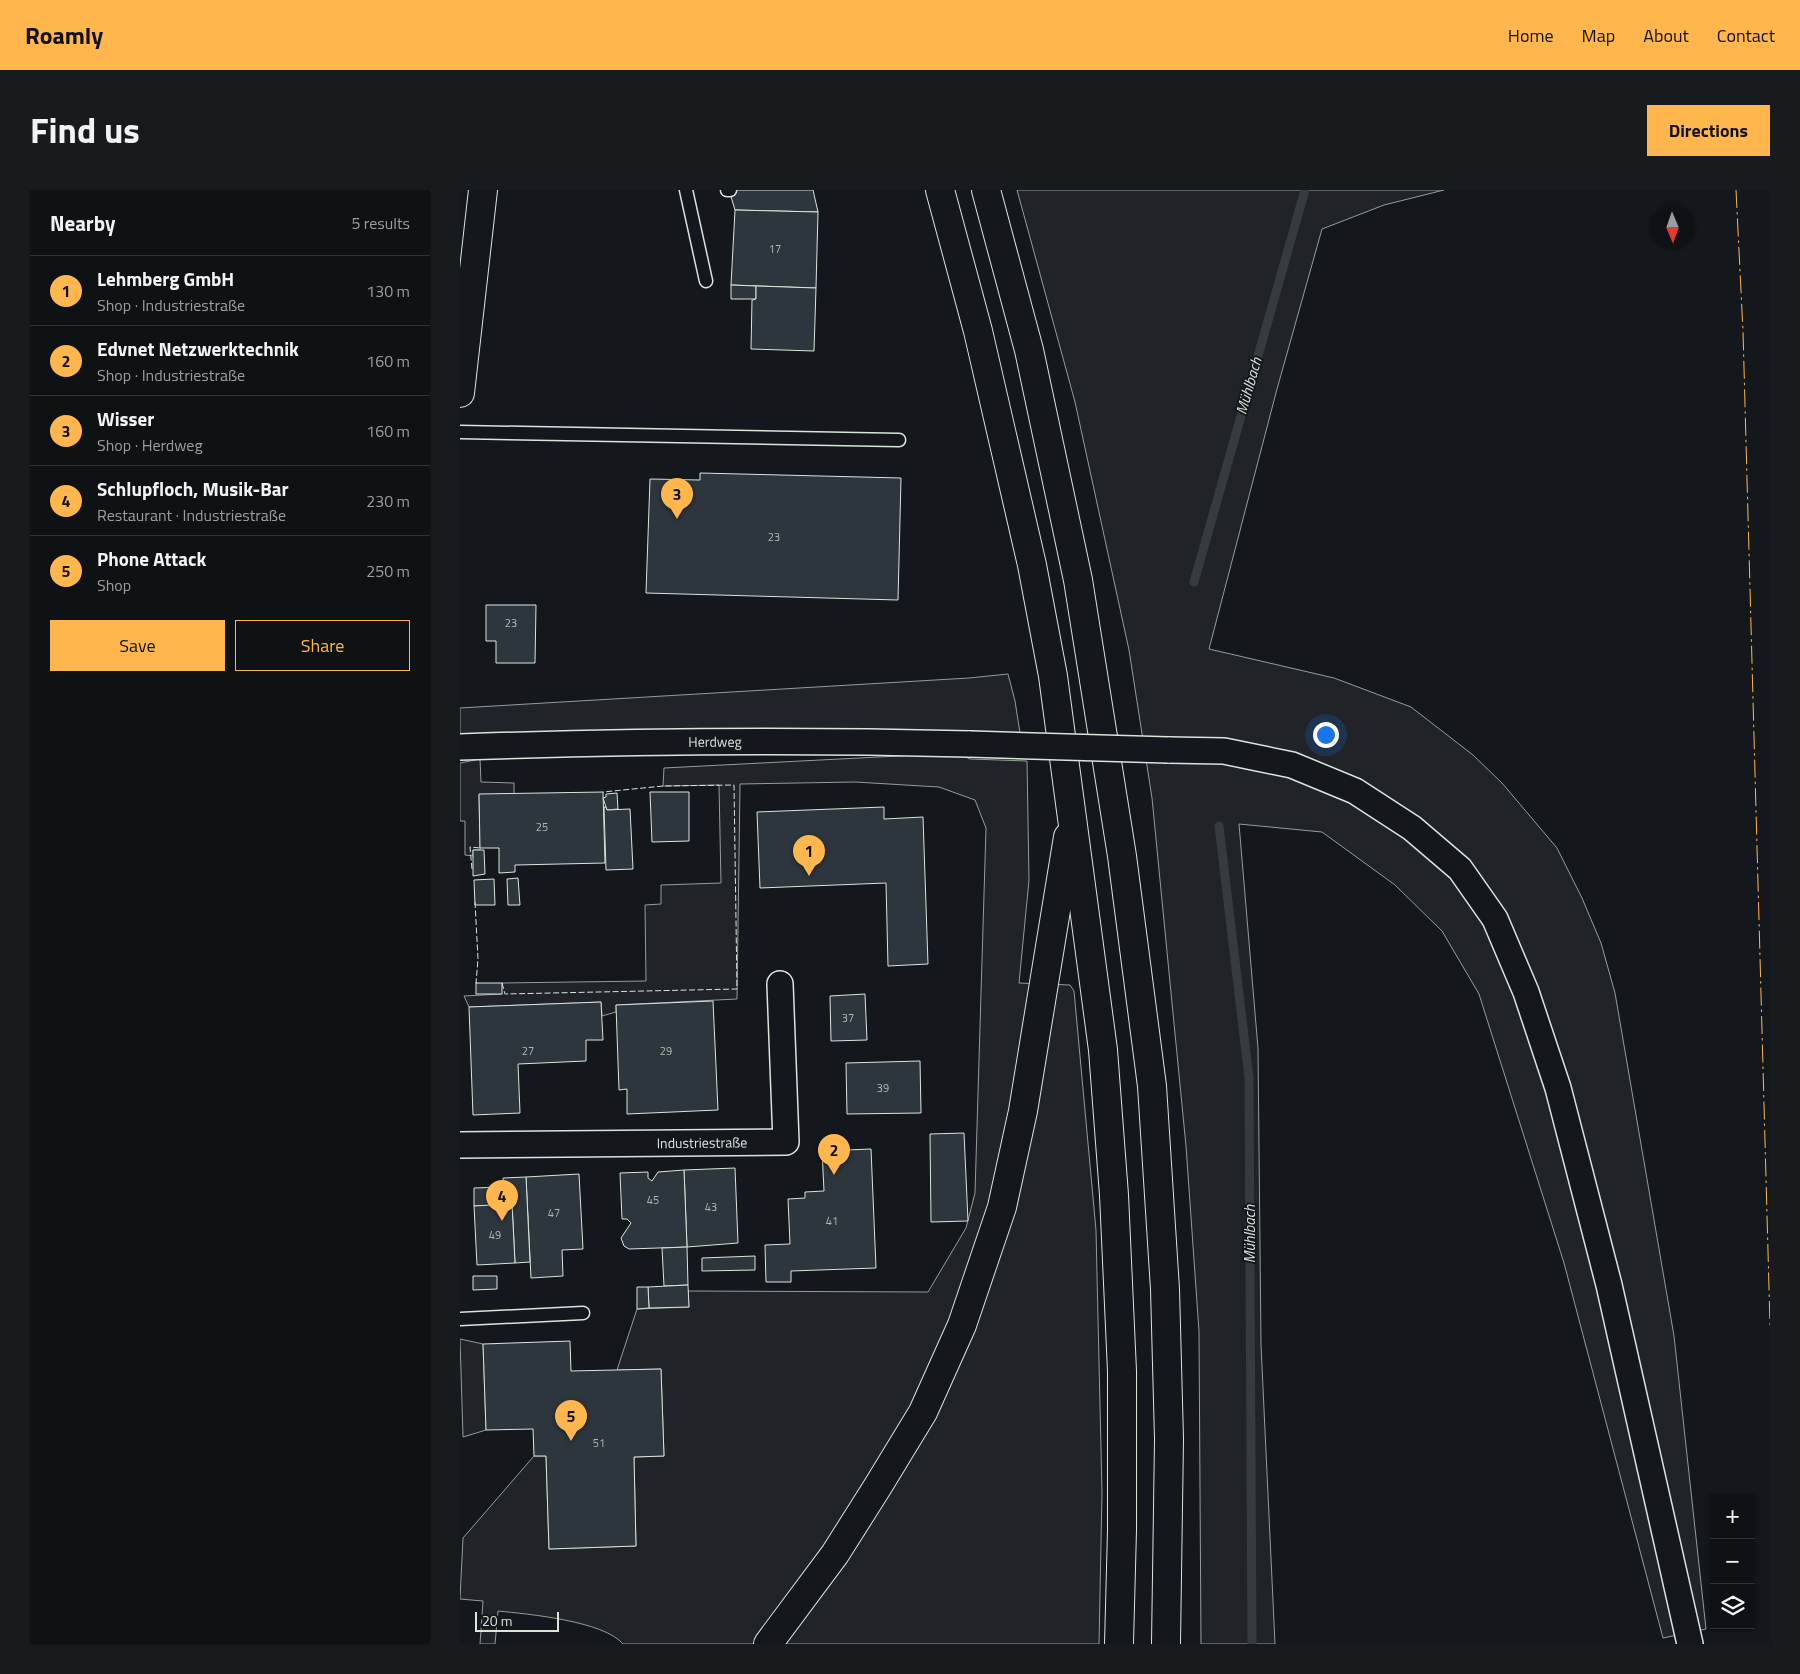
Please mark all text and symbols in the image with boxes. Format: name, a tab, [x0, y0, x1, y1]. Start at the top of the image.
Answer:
text: Roamly	[25, 17, 103, 53]
text: Home	[1508, 22, 1554, 49]
text: Map	[1582, 22, 1615, 49]
text: About	[1643, 22, 1689, 49]
text: Contact	[1717, 22, 1775, 49]
text: Find us	[30, 103, 140, 157]
button: Directions	[1647, 105, 1770, 156]
north arrow	[1650, 205, 1695, 250]
text: Nearby	[50, 207, 115, 239]
text: 5 results	[351, 211, 410, 235]
house number: 17	[769, 241, 781, 257]
text: Lehmberg GmbH	[97, 264, 234, 293]
text: 1	[62, 279, 70, 303]
text: 130 m	[366, 279, 410, 303]
text: Shop · Industriestraße	[97, 293, 245, 317]
text: Edvnet Netzwerktechnik	[97, 334, 299, 363]
text: 2	[62, 349, 70, 373]
text: 160 m	[366, 349, 410, 373]
water label: Mühlbach	[1229, 354, 1268, 417]
text: Shop · Industriestraße	[97, 363, 245, 387]
text: Wisser	[97, 404, 154, 433]
text: 3	[62, 419, 70, 443]
text: 160 m	[366, 419, 410, 443]
text: Shop · Herdweg	[97, 433, 203, 457]
text: Schlupfloch, Musik-Bar	[97, 474, 289, 503]
pin: 3	[661, 478, 693, 519]
text: 4	[62, 489, 70, 513]
text: 230 m	[366, 489, 410, 513]
text: Restaurant · Industriestraße	[97, 503, 286, 527]
house number: 23	[768, 529, 780, 545]
text: Phone Attack	[97, 544, 206, 573]
text: 5	[62, 559, 70, 583]
text: 250 m	[366, 559, 410, 583]
text: Shop	[97, 573, 131, 597]
house number: 23	[505, 615, 517, 631]
button: Save	[50, 620, 225, 671]
button: Share	[235, 620, 410, 671]
your location	[1313, 722, 1339, 748]
street label: Herdweg	[688, 731, 742, 752]
house number: 25	[536, 819, 548, 835]
pin: 1	[793, 835, 825, 876]
house number: 37	[842, 1010, 854, 1026]
house number: 27	[522, 1043, 534, 1059]
house number: 29	[660, 1043, 672, 1059]
house number: 39	[877, 1080, 889, 1096]
street label: Industriestraße	[657, 1131, 747, 1153]
pin: 2	[818, 1134, 850, 1175]
pin: 4	[486, 1180, 518, 1221]
house number: 45	[647, 1192, 659, 1208]
house number: 43	[705, 1199, 717, 1215]
water label: Mühlbach	[1238, 1204, 1261, 1263]
house number: 47	[548, 1205, 560, 1221]
house number: 41	[826, 1213, 838, 1229]
house number: 49	[489, 1227, 501, 1243]
pin: 5	[555, 1400, 587, 1441]
house number: 51	[593, 1435, 605, 1451]
map controls	[1710, 1494, 1755, 1629]
button: +	[1710, 1494, 1755, 1539]
button: −	[1710, 1539, 1755, 1584]
button: layers	[1710, 1584, 1755, 1629]
scale bar	[475, 1609, 559, 1632]
text: 20 m	[482, 1610, 512, 1631]

